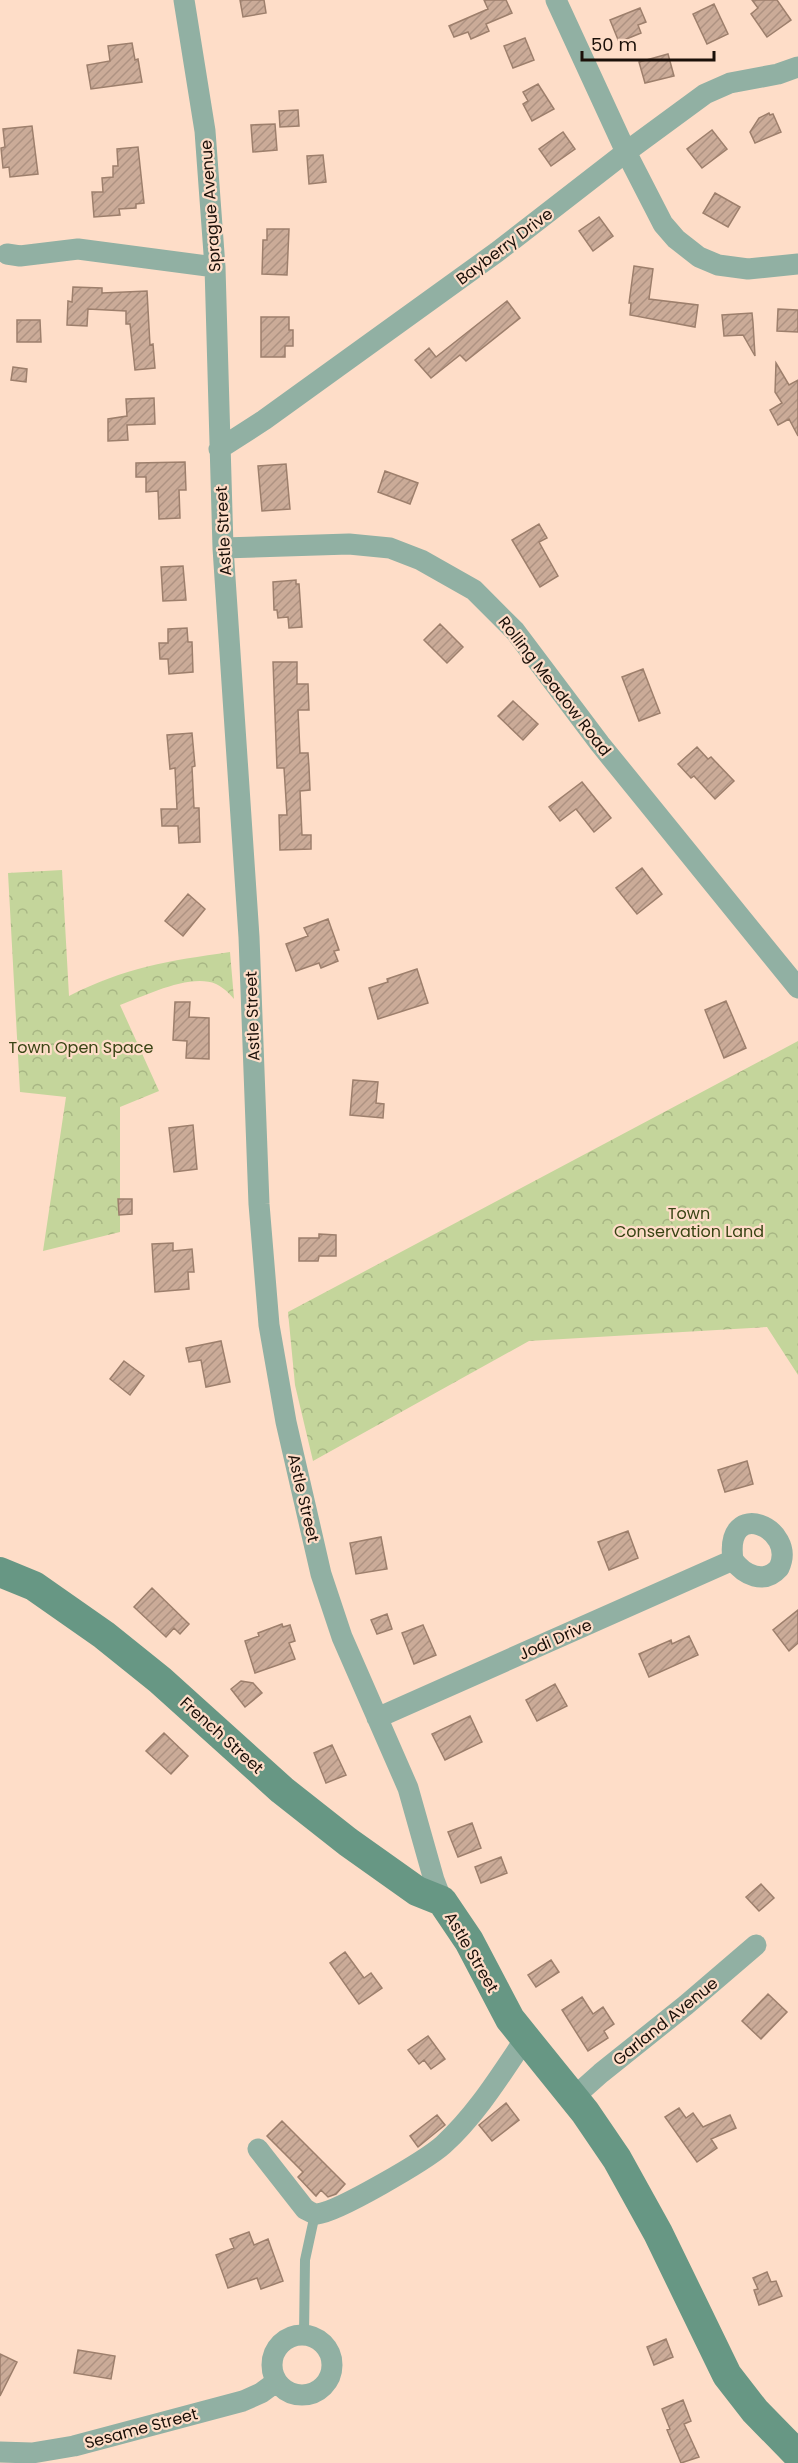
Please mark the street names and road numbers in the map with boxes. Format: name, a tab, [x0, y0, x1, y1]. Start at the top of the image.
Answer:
street label: Sprague Avenue	[194, 139, 227, 273]
street label: Bayberry Drive	[451, 202, 557, 290]
street label: Astle Street	[210, 485, 237, 576]
street label: Rolling Meadow Road	[493, 612, 617, 761]
street label: Astle Street	[239, 970, 266, 1061]
street label: Astle Street	[282, 1452, 325, 1545]
street label: Jodi Drive	[515, 1613, 596, 1666]
street label: French Street	[175, 1692, 269, 1779]
street label: Astle Street	[439, 1908, 504, 1997]
street label: Garland Avenue	[608, 1972, 723, 2071]
street label: Sesame Street	[82, 2402, 200, 2455]

